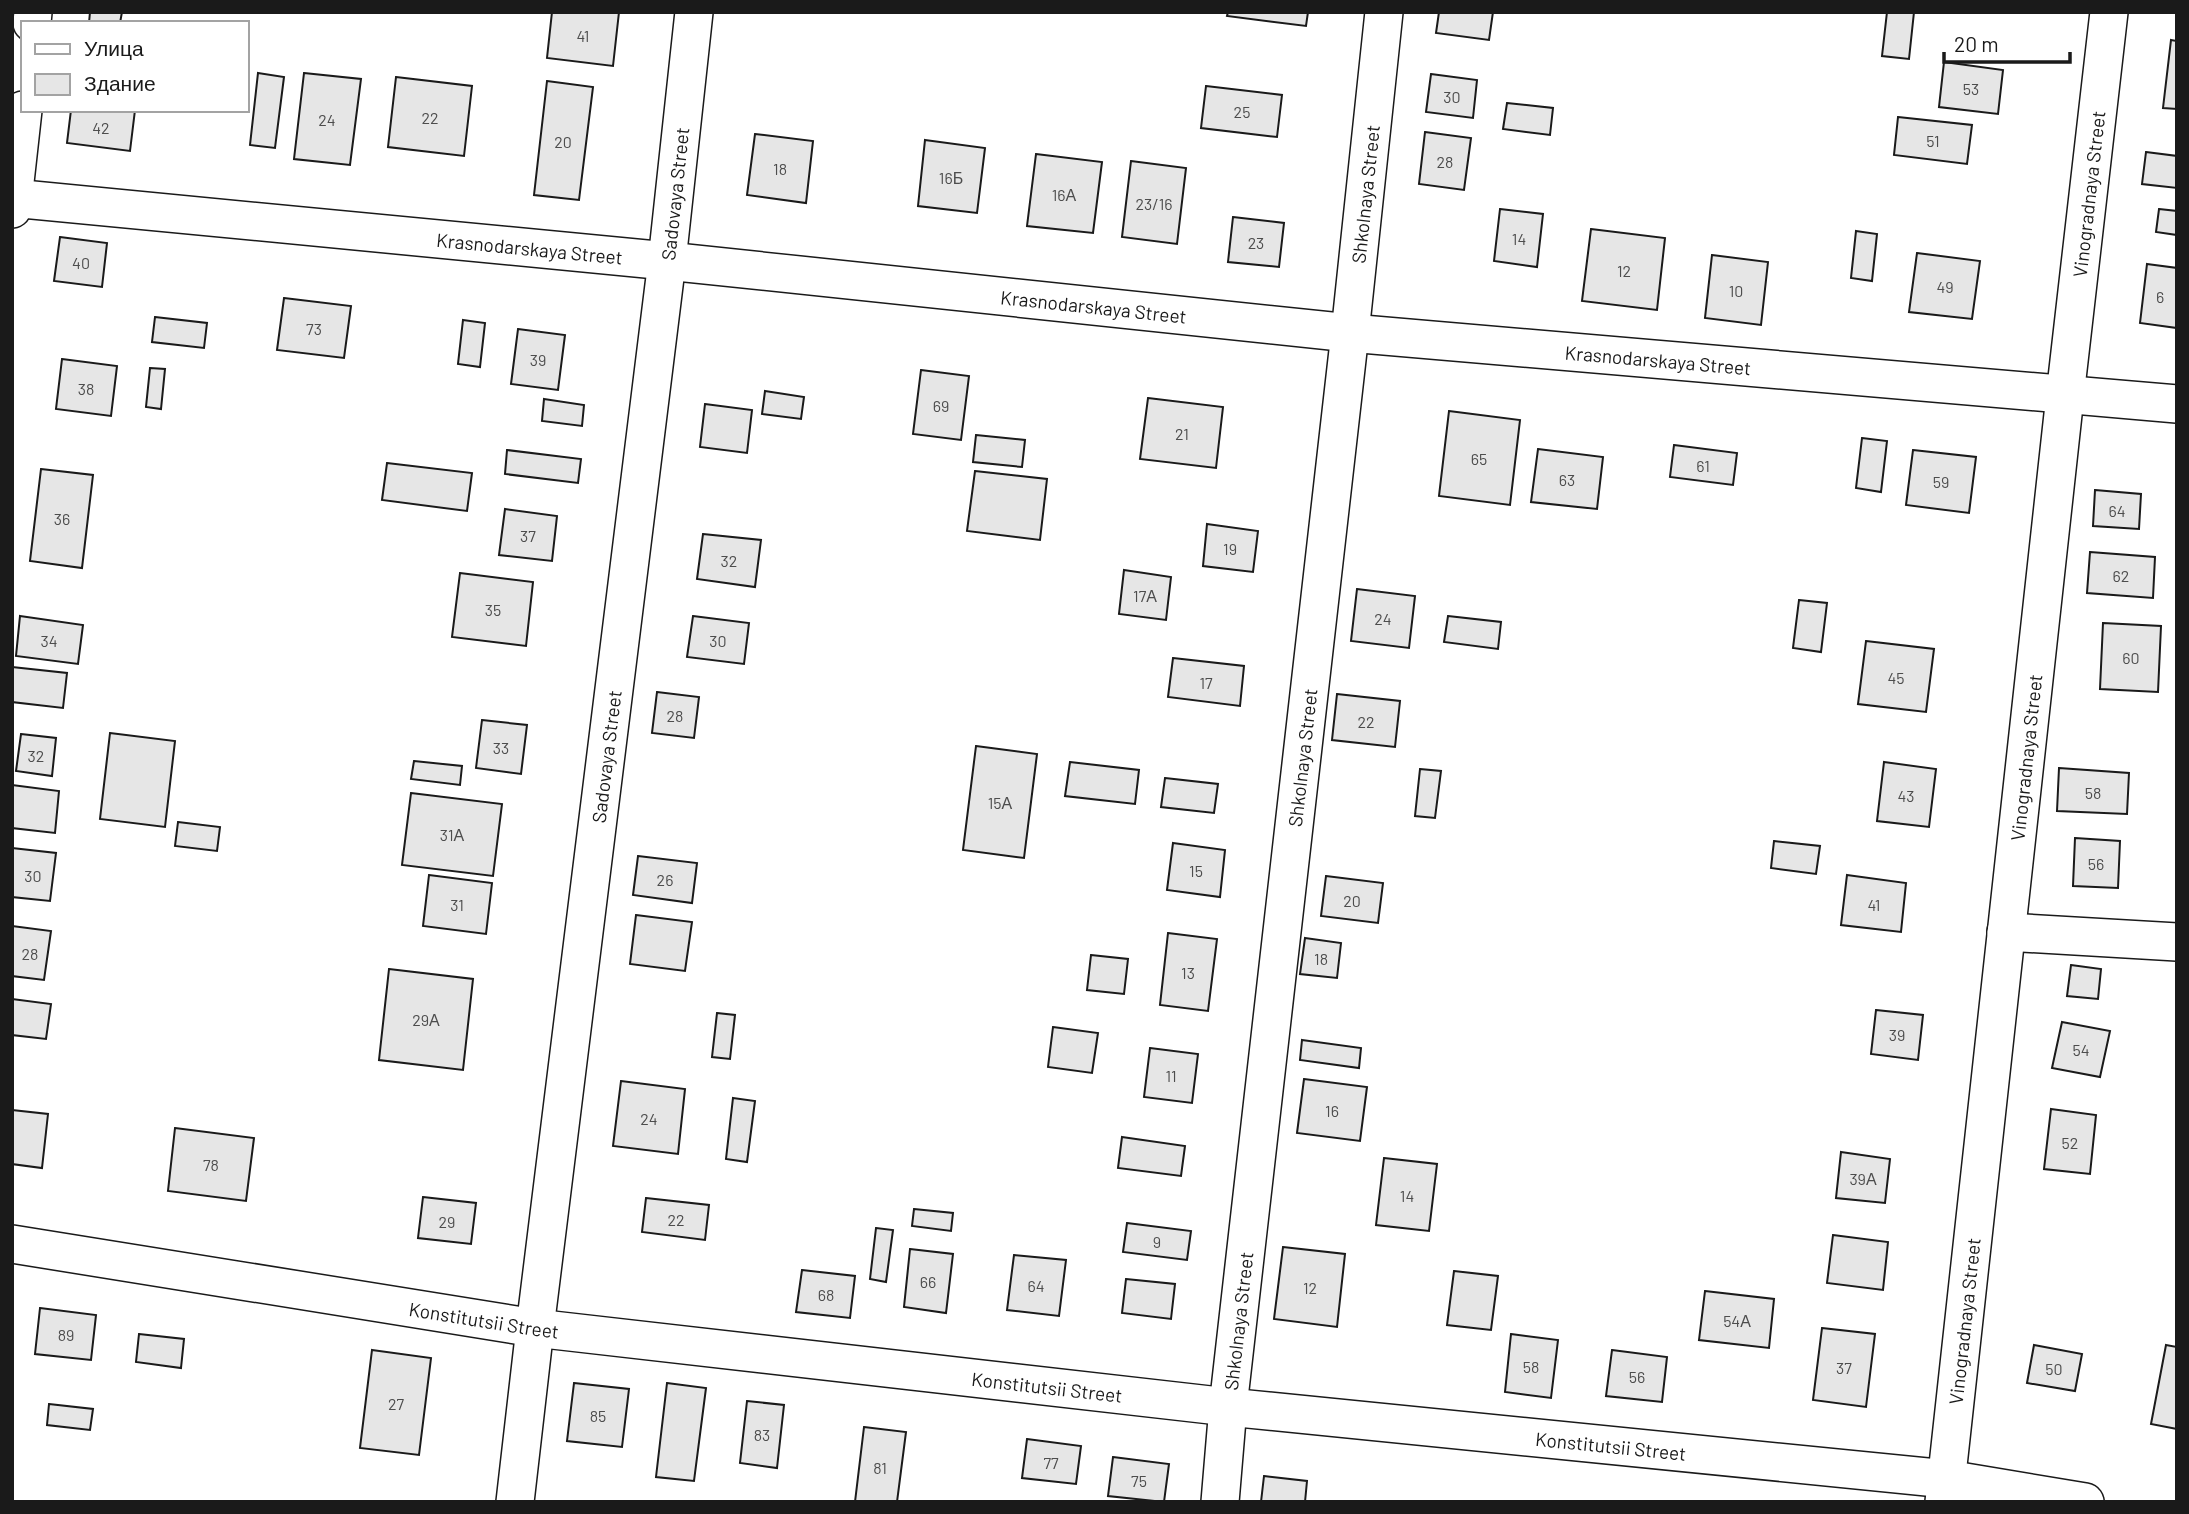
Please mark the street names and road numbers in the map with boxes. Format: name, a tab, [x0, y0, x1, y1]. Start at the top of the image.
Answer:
street label: Vinogradnaya Street	[2067, 109, 2109, 278]
street label: Shkolnaya Street	[1346, 124, 1383, 264]
street label: Sadovaya Street	[656, 126, 693, 261]
street label: Krasnodarskaya Street	[435, 227, 624, 268]
street label: Krasnodarskaya Street	[999, 285, 1188, 327]
street label: Krasnodarskaya Street	[1564, 340, 1752, 379]
street label: Vinogradnaya Street	[2005, 673, 2046, 842]
street label: Shkolnaya Street	[1282, 687, 1321, 828]
street label: Sadovaya Street	[586, 689, 625, 824]
street label: Vinogradnaya Street	[1943, 1237, 1984, 1406]
street label: Shkolnaya Street	[1219, 1250, 1257, 1391]
street label: Konstitutsii Street	[407, 1296, 560, 1342]
street label: Konstitutsii Street	[970, 1366, 1124, 1406]
street label: Konstitutsii Street	[1534, 1426, 1687, 1464]

